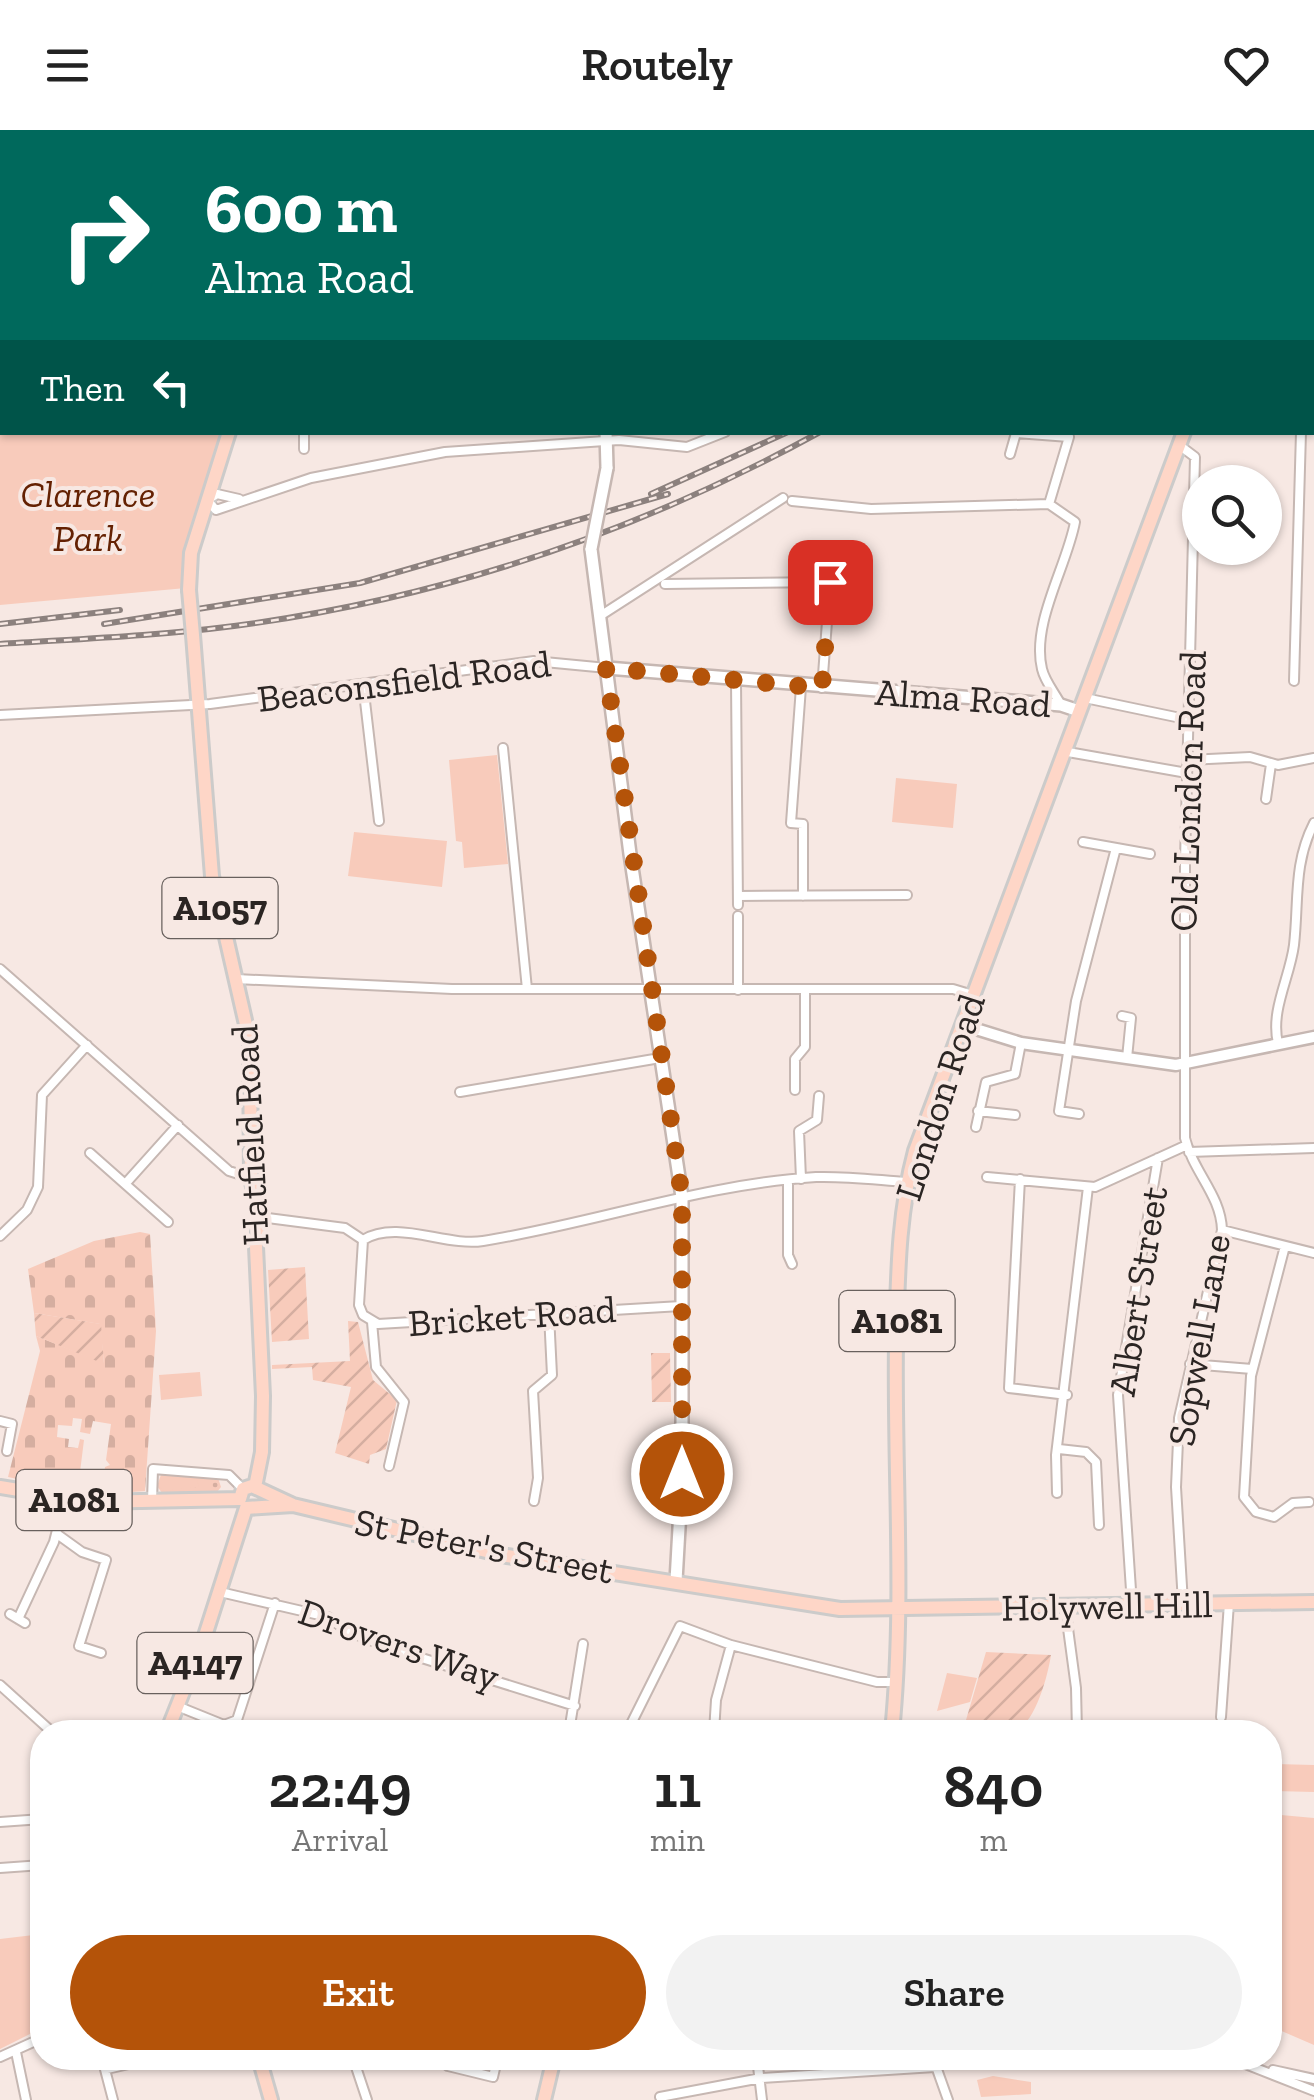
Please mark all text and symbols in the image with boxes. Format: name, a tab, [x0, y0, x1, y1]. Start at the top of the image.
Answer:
icon: menu	[40, 38, 95, 93]
text: Routely	[581, 38, 733, 92]
icon: heart	[1219, 38, 1274, 93]
text: 600 m	[205, 166, 398, 250]
icon: right	[40, 170, 170, 300]
text: Alma Road	[205, 251, 414, 305]
icon: left	[144, 360, 199, 415]
text: Then	[40, 365, 124, 411]
map controls	[1182, 465, 1282, 565]
button: search	[1182, 465, 1282, 565]
park label: Clarence Park	[21, 471, 155, 561]
pin	[788, 540, 873, 625]
icon: arrive	[803, 555, 858, 610]
street label: Beaconsfield Road	[255, 640, 554, 722]
street label: Old London Road	[1160, 650, 1216, 932]
street label: Alma Road	[874, 669, 1053, 727]
road number: A1057	[162, 878, 278, 938]
street label: London Road	[885, 988, 995, 1206]
street label: Hatfield Road	[221, 1023, 279, 1247]
street label: Albert Street	[1099, 1183, 1177, 1399]
street label: Sopwell Lane	[1158, 1230, 1240, 1450]
street label: Bricket Road	[406, 1286, 618, 1346]
road number: A1081	[840, 1291, 954, 1351]
position arrow	[630, 1422, 734, 1526]
road number: A1081	[17, 1470, 132, 1530]
street label: St Peter's Street	[351, 1498, 617, 1594]
street label: Holywell Hill	[1001, 1581, 1213, 1631]
street label: Drovers Way	[293, 1588, 506, 1700]
road number: A4147	[138, 1633, 252, 1693]
text: 22:49	[268, 1750, 412, 1822]
text: 11	[654, 1750, 701, 1822]
text: 840	[943, 1750, 1044, 1822]
text: Arrival	[292, 1821, 388, 1859]
text: min	[650, 1821, 705, 1859]
text: m	[980, 1821, 1007, 1859]
button: Exit	[70, 1935, 646, 2050]
button: Share	[666, 1935, 1242, 2050]

